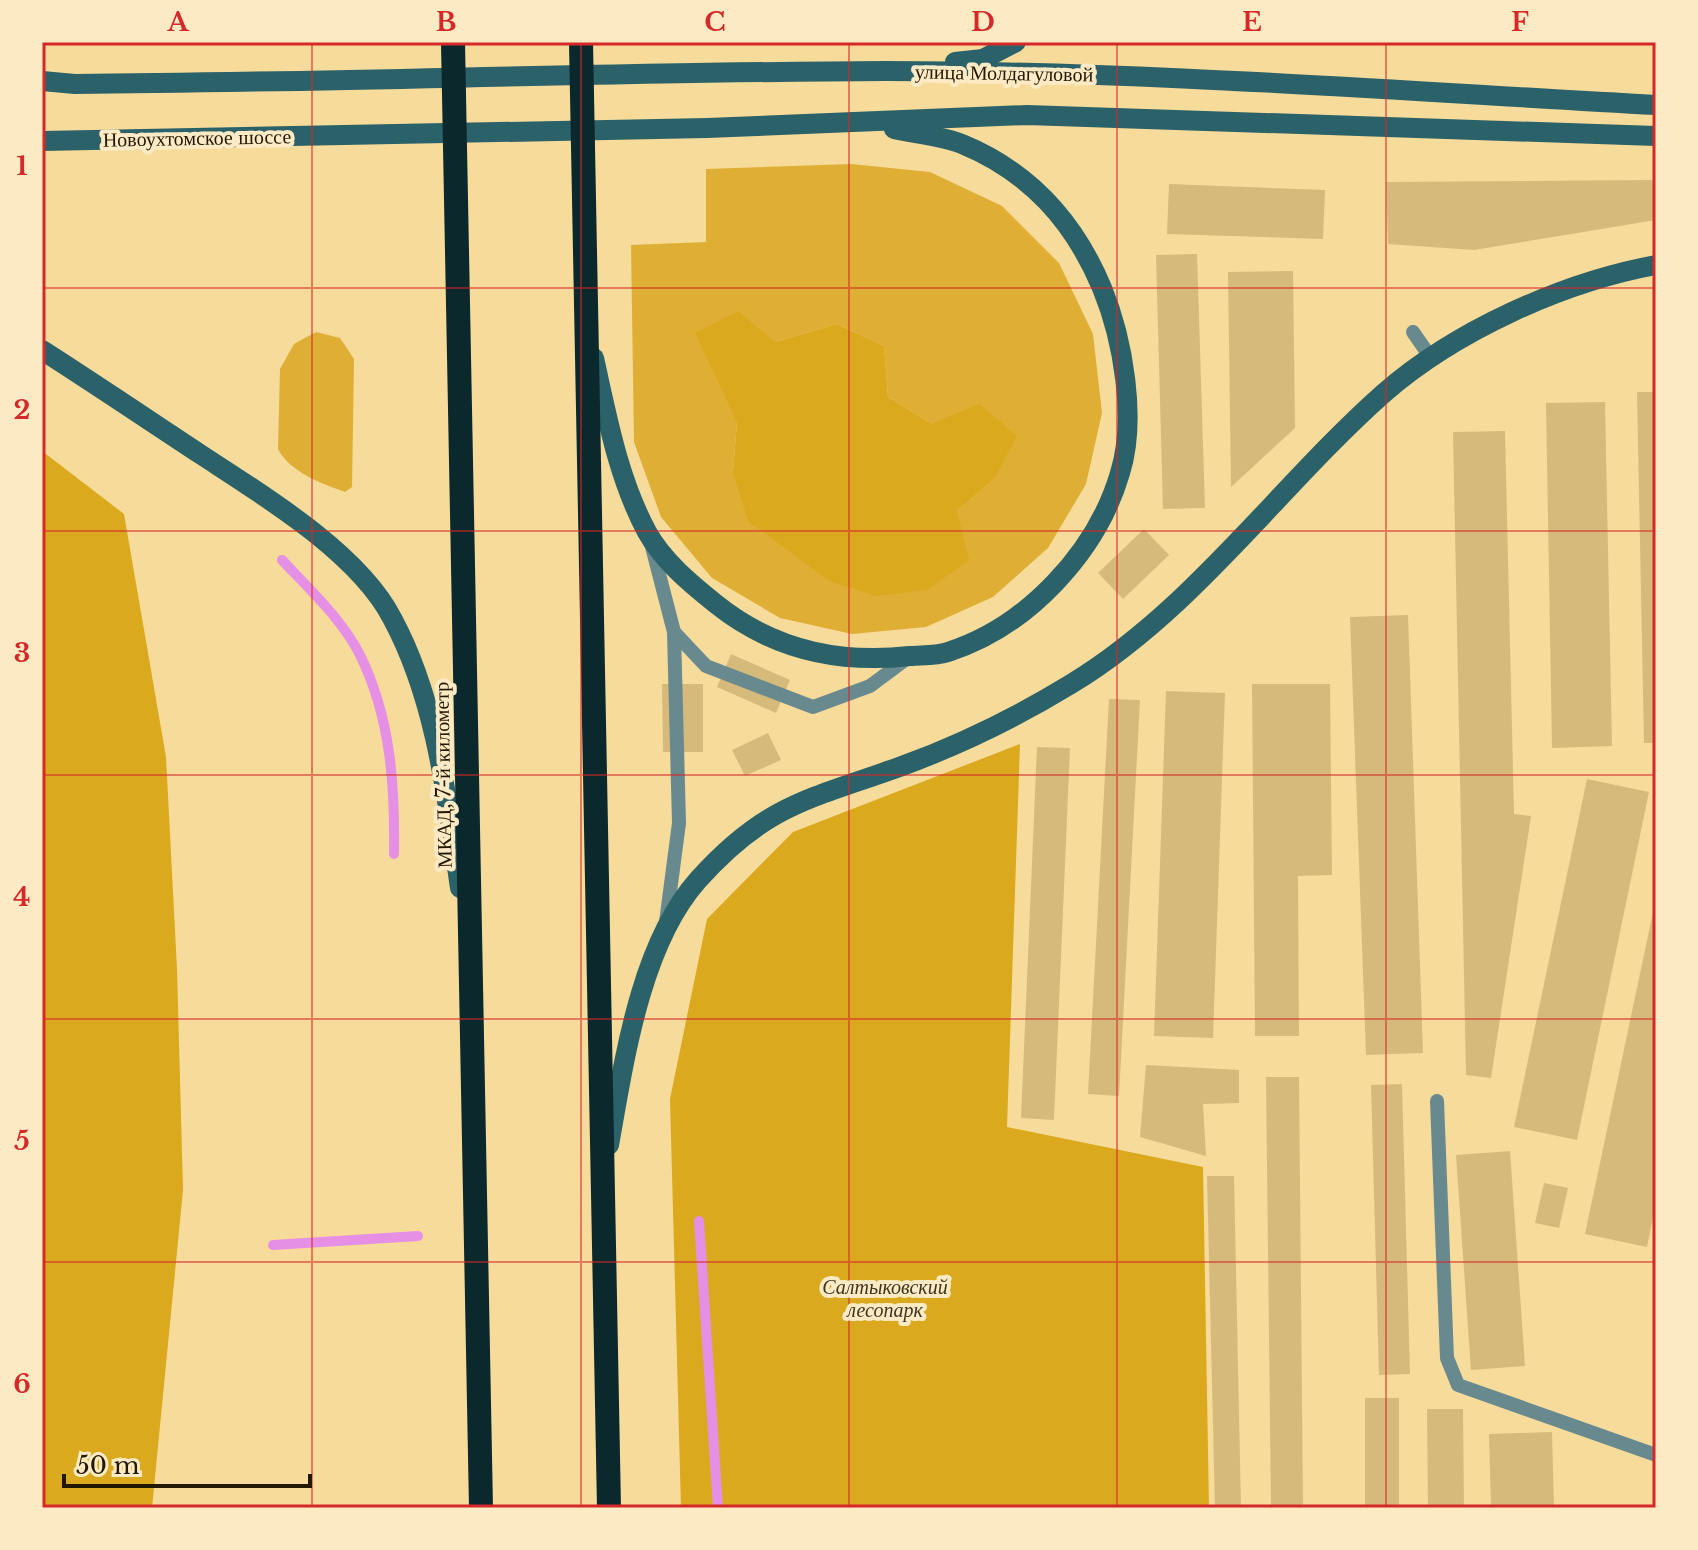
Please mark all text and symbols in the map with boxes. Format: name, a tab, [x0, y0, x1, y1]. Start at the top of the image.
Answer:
text: A	[166, 6, 189, 38]
text: B	[436, 6, 456, 38]
text: C	[704, 6, 726, 38]
text: D	[971, 6, 995, 38]
text: E	[1242, 6, 1262, 38]
text: F	[1511, 6, 1529, 38]
street label: улица Молдагуловой	[915, 59, 1094, 87]
street label: Новоухтомское шоссе	[103, 124, 292, 152]
text: 1	[16, 150, 28, 182]
text: 2	[14, 394, 30, 426]
text: 3	[14, 637, 30, 669]
street label: МКАД, 7-й километр	[429, 682, 457, 868]
text: 4	[13, 881, 31, 913]
text: 5	[14, 1125, 30, 1157]
park label: Салтыковский лесопарк	[822, 1275, 948, 1322]
text: 6	[13, 1368, 31, 1400]
scale bar	[64, 1438, 310, 1488]
text: 50 m	[76, 1451, 140, 1480]

